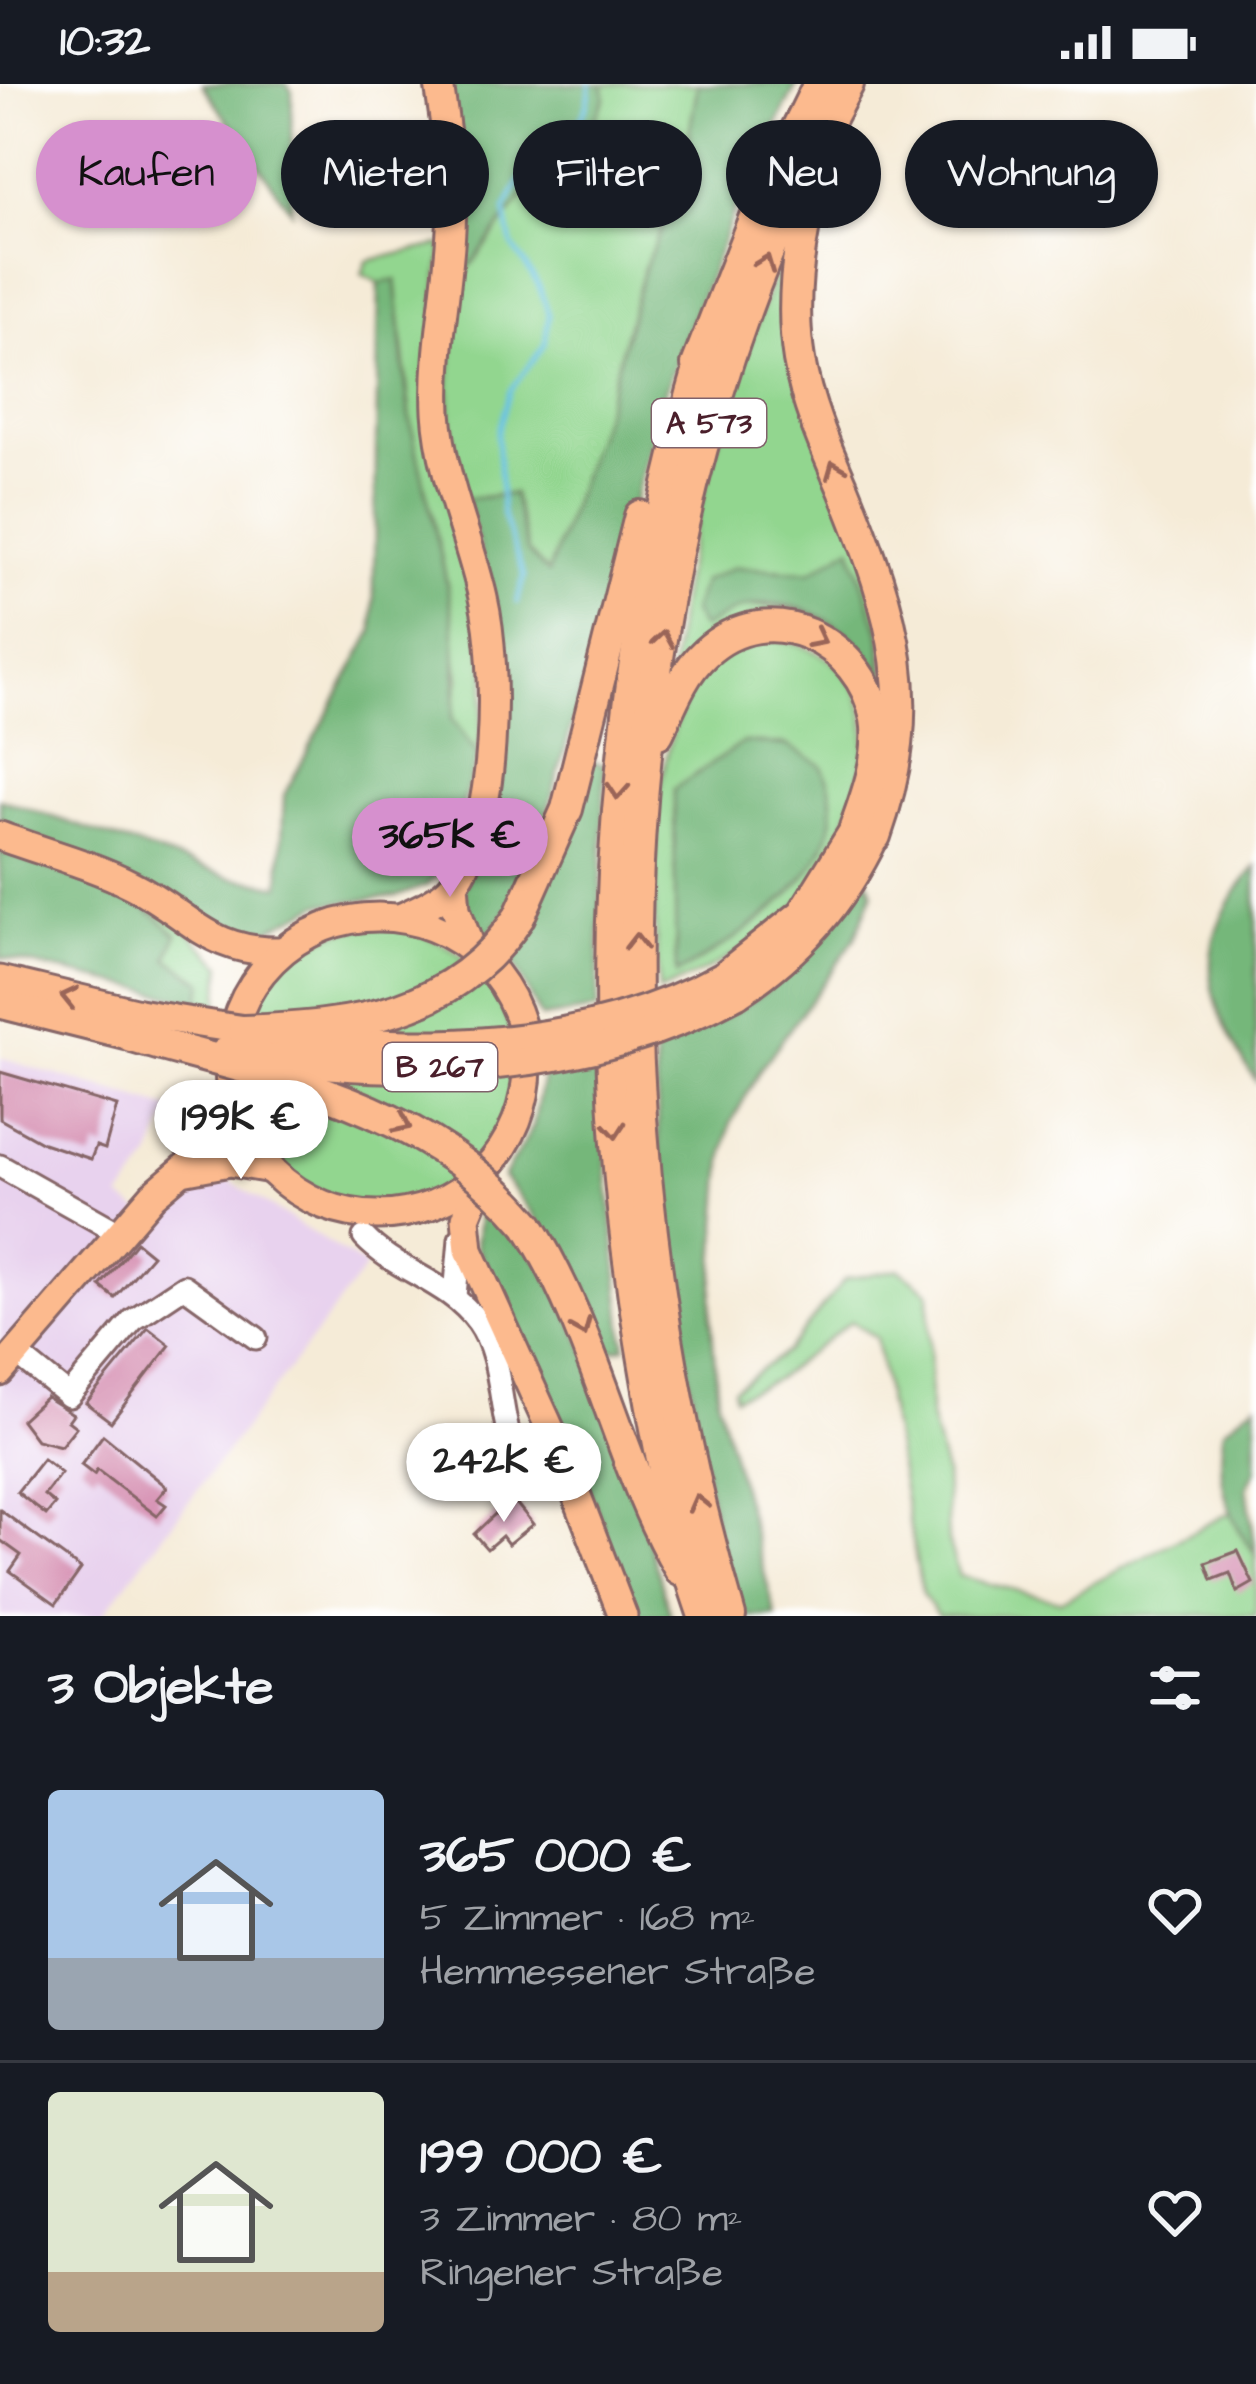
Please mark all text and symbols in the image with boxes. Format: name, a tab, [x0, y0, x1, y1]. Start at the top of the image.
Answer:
text: 10:32	[60, 11, 150, 73]
chip: Kaufen	[36, 120, 257, 228]
chip: Mieten	[281, 120, 489, 228]
chip: Filter	[513, 120, 702, 228]
chip: Neu	[726, 120, 881, 228]
chip: Wohnung	[905, 120, 1158, 228]
one-way arrow	[750, 254, 775, 275]
road number: A 573	[652, 399, 766, 447]
one-way arrow	[825, 459, 849, 480]
one-way arrow	[805, 625, 827, 648]
one-way arrow	[650, 629, 675, 649]
one-way arrow	[605, 782, 631, 801]
pin: 365K €	[352, 798, 548, 900]
text: 365K €	[379, 810, 521, 864]
one-way arrow	[623, 932, 649, 950]
one-way arrow	[60, 986, 80, 1011]
road number: B 267	[383, 1043, 497, 1091]
pin: 199K €	[143, 1080, 339, 1182]
text: 199K €	[181, 1092, 301, 1146]
one-way arrow	[390, 1110, 412, 1133]
one-way arrow	[602, 1121, 627, 1140]
one-way arrow	[568, 1316, 592, 1338]
pin: 242K €	[406, 1423, 602, 1525]
text: 242K €	[433, 1435, 575, 1489]
one-way arrow	[687, 1494, 712, 1514]
text: 3 Objekte	[48, 1653, 273, 1724]
icon: filters	[1142, 1655, 1208, 1721]
text: 365 000 €	[420, 1821, 692, 1892]
icon: home	[144, 1838, 288, 1982]
icon: heart	[1142, 1877, 1208, 1943]
text: 5 Zimmer · 168 m²	[420, 1892, 755, 1946]
text: Hemmessener Straße	[420, 1946, 816, 2000]
text: 199 000 €	[420, 2122, 663, 2193]
icon: home	[144, 2140, 288, 2284]
icon: heart	[1142, 2179, 1208, 2245]
text: 3 Zimmer · 80 m²	[420, 2193, 742, 2247]
text: Ringener Straße	[420, 2247, 723, 2301]

